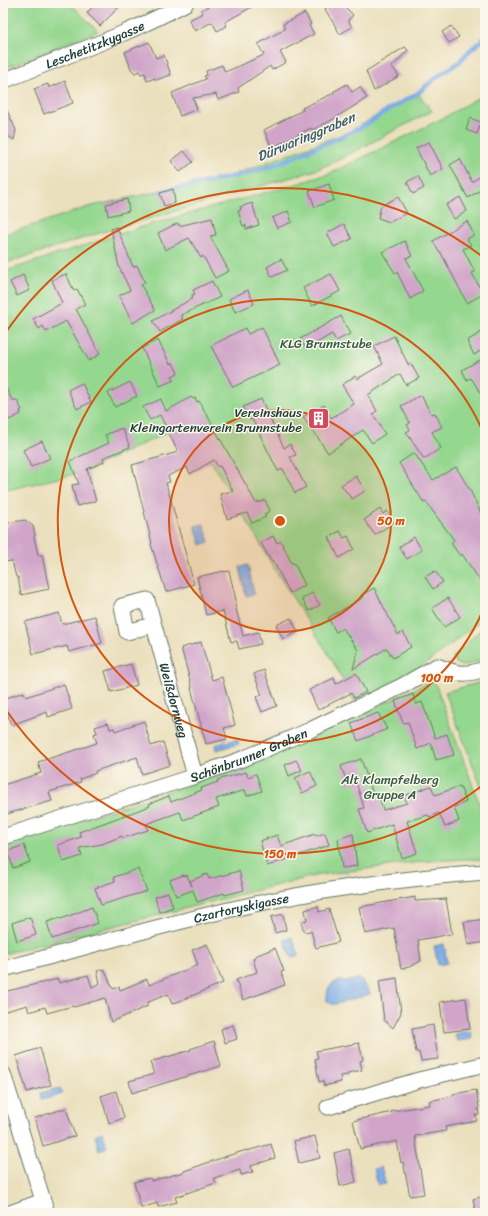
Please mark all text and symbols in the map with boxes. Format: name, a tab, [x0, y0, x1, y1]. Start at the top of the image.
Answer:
street label: Leschetitzkygasse	[42, 14, 149, 75]
water label: Dürwaringgraben	[253, 105, 360, 169]
park label: KLG Brunnstube	[280, 332, 372, 355]
place label: Vereinshaus Kleingartenverein Brunnstube	[130, 401, 302, 439]
building icon: Vereinshaus Kleingartenverein Brunnstube	[305, 406, 331, 432]
text: 50 m	[377, 510, 405, 532]
centre of rings	[273, 514, 287, 528]
street label: Weißdornweg	[153, 660, 196, 741]
text: 100 m	[421, 667, 454, 689]
street label: Schönbrunner Graben	[187, 721, 311, 788]
park label: Alt Klampfelberg Gruppe A	[340, 768, 439, 806]
text: 150 m	[264, 843, 297, 865]
street label: Czartoryskigasse	[191, 886, 291, 929]

